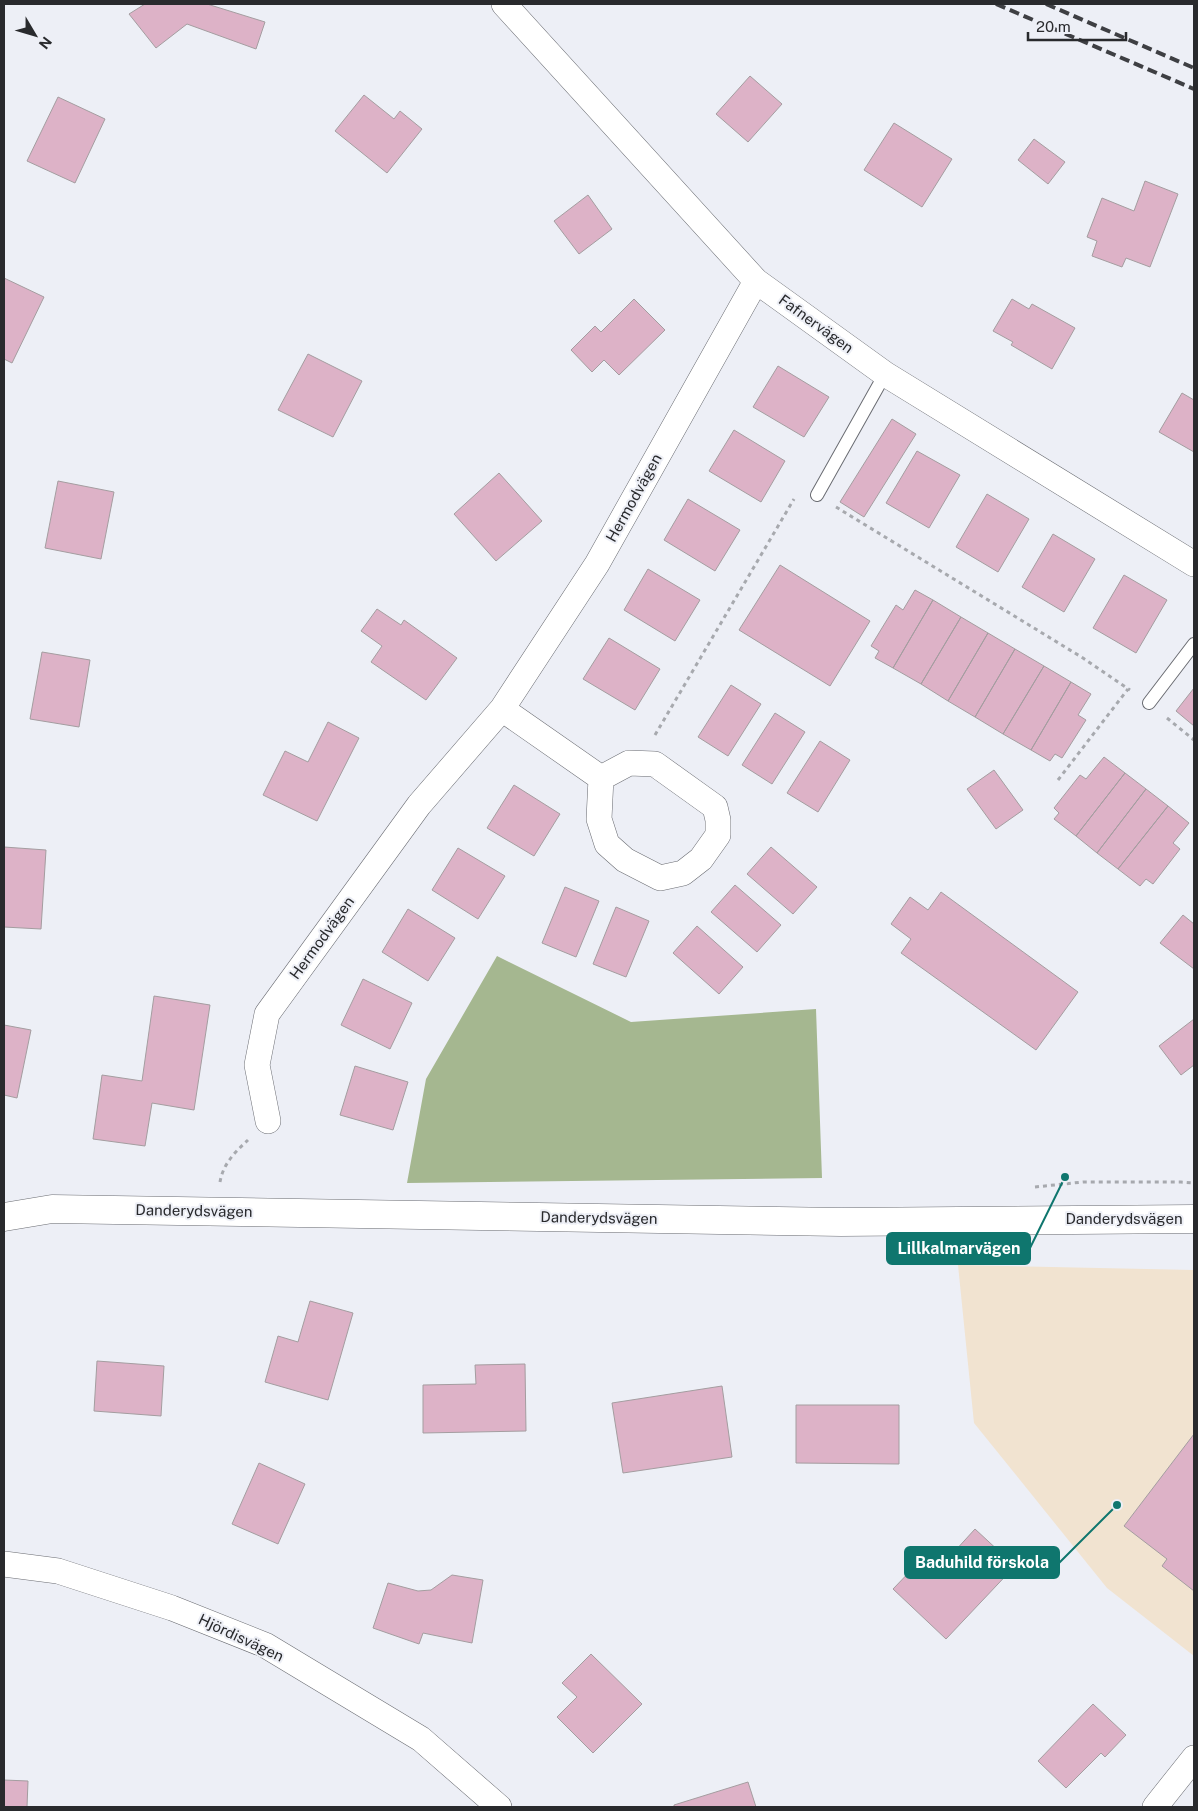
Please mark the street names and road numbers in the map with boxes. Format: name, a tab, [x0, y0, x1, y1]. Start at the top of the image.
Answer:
street label: Fafnervägen	[776, 291, 857, 356]
street label: Hermodvägen	[602, 451, 665, 545]
street label: Hermodvägen	[286, 893, 357, 982]
street label: Danderydsvägen	[135, 1201, 253, 1220]
street label: Danderydsvägen	[540, 1208, 658, 1227]
street label: Danderydsvägen	[1065, 1210, 1183, 1227]
street label: Hjördisvägen	[196, 1610, 286, 1665]

